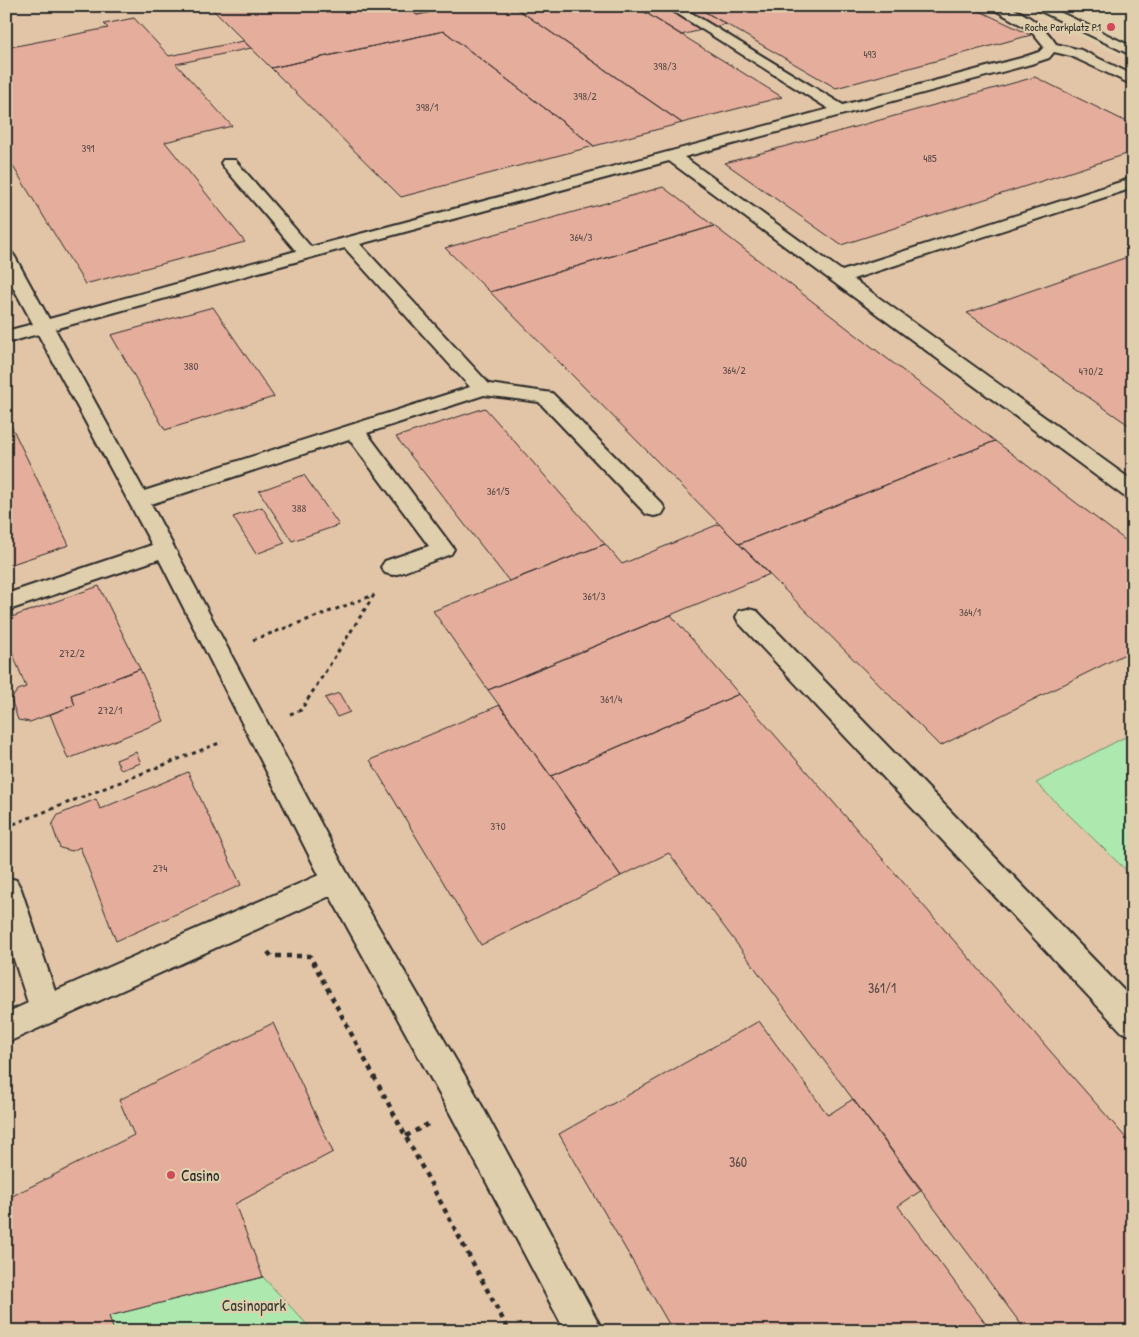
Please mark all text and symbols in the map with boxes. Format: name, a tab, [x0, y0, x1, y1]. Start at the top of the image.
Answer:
place label: Roche Parkplatz P1	[1025, 20, 1101, 34]
marker: Roche Parkplatz P1	[1105, 21, 1117, 33]
house number: 493	[863, 47, 877, 61]
house number: 398/3	[653, 59, 677, 73]
house number: 398/2	[573, 89, 597, 103]
house number: 398/1	[416, 100, 438, 114]
house number: 391	[82, 141, 94, 155]
house number: 485	[923, 151, 937, 165]
house number: 364/3	[569, 230, 593, 244]
house number: 380	[184, 359, 198, 373]
house number: 364/2	[722, 363, 746, 377]
house number: 470/2	[1079, 364, 1103, 378]
house number: 361/5	[487, 484, 510, 498]
house number: 388	[292, 501, 306, 515]
house number: 361/3	[583, 589, 606, 603]
house number: 364/1	[959, 605, 981, 619]
house number: 272/2	[59, 646, 85, 660]
house number: 361/4	[600, 692, 622, 706]
house number: 272/1	[98, 703, 122, 717]
house number: 370	[490, 819, 506, 833]
house number: 274	[153, 861, 167, 875]
house number: 361/1	[868, 978, 896, 997]
house number: 360	[729, 1152, 747, 1171]
place label: Casino	[181, 1164, 220, 1186]
marker: Casino	[165, 1169, 177, 1181]
park label: Casinopark	[222, 1294, 287, 1316]

